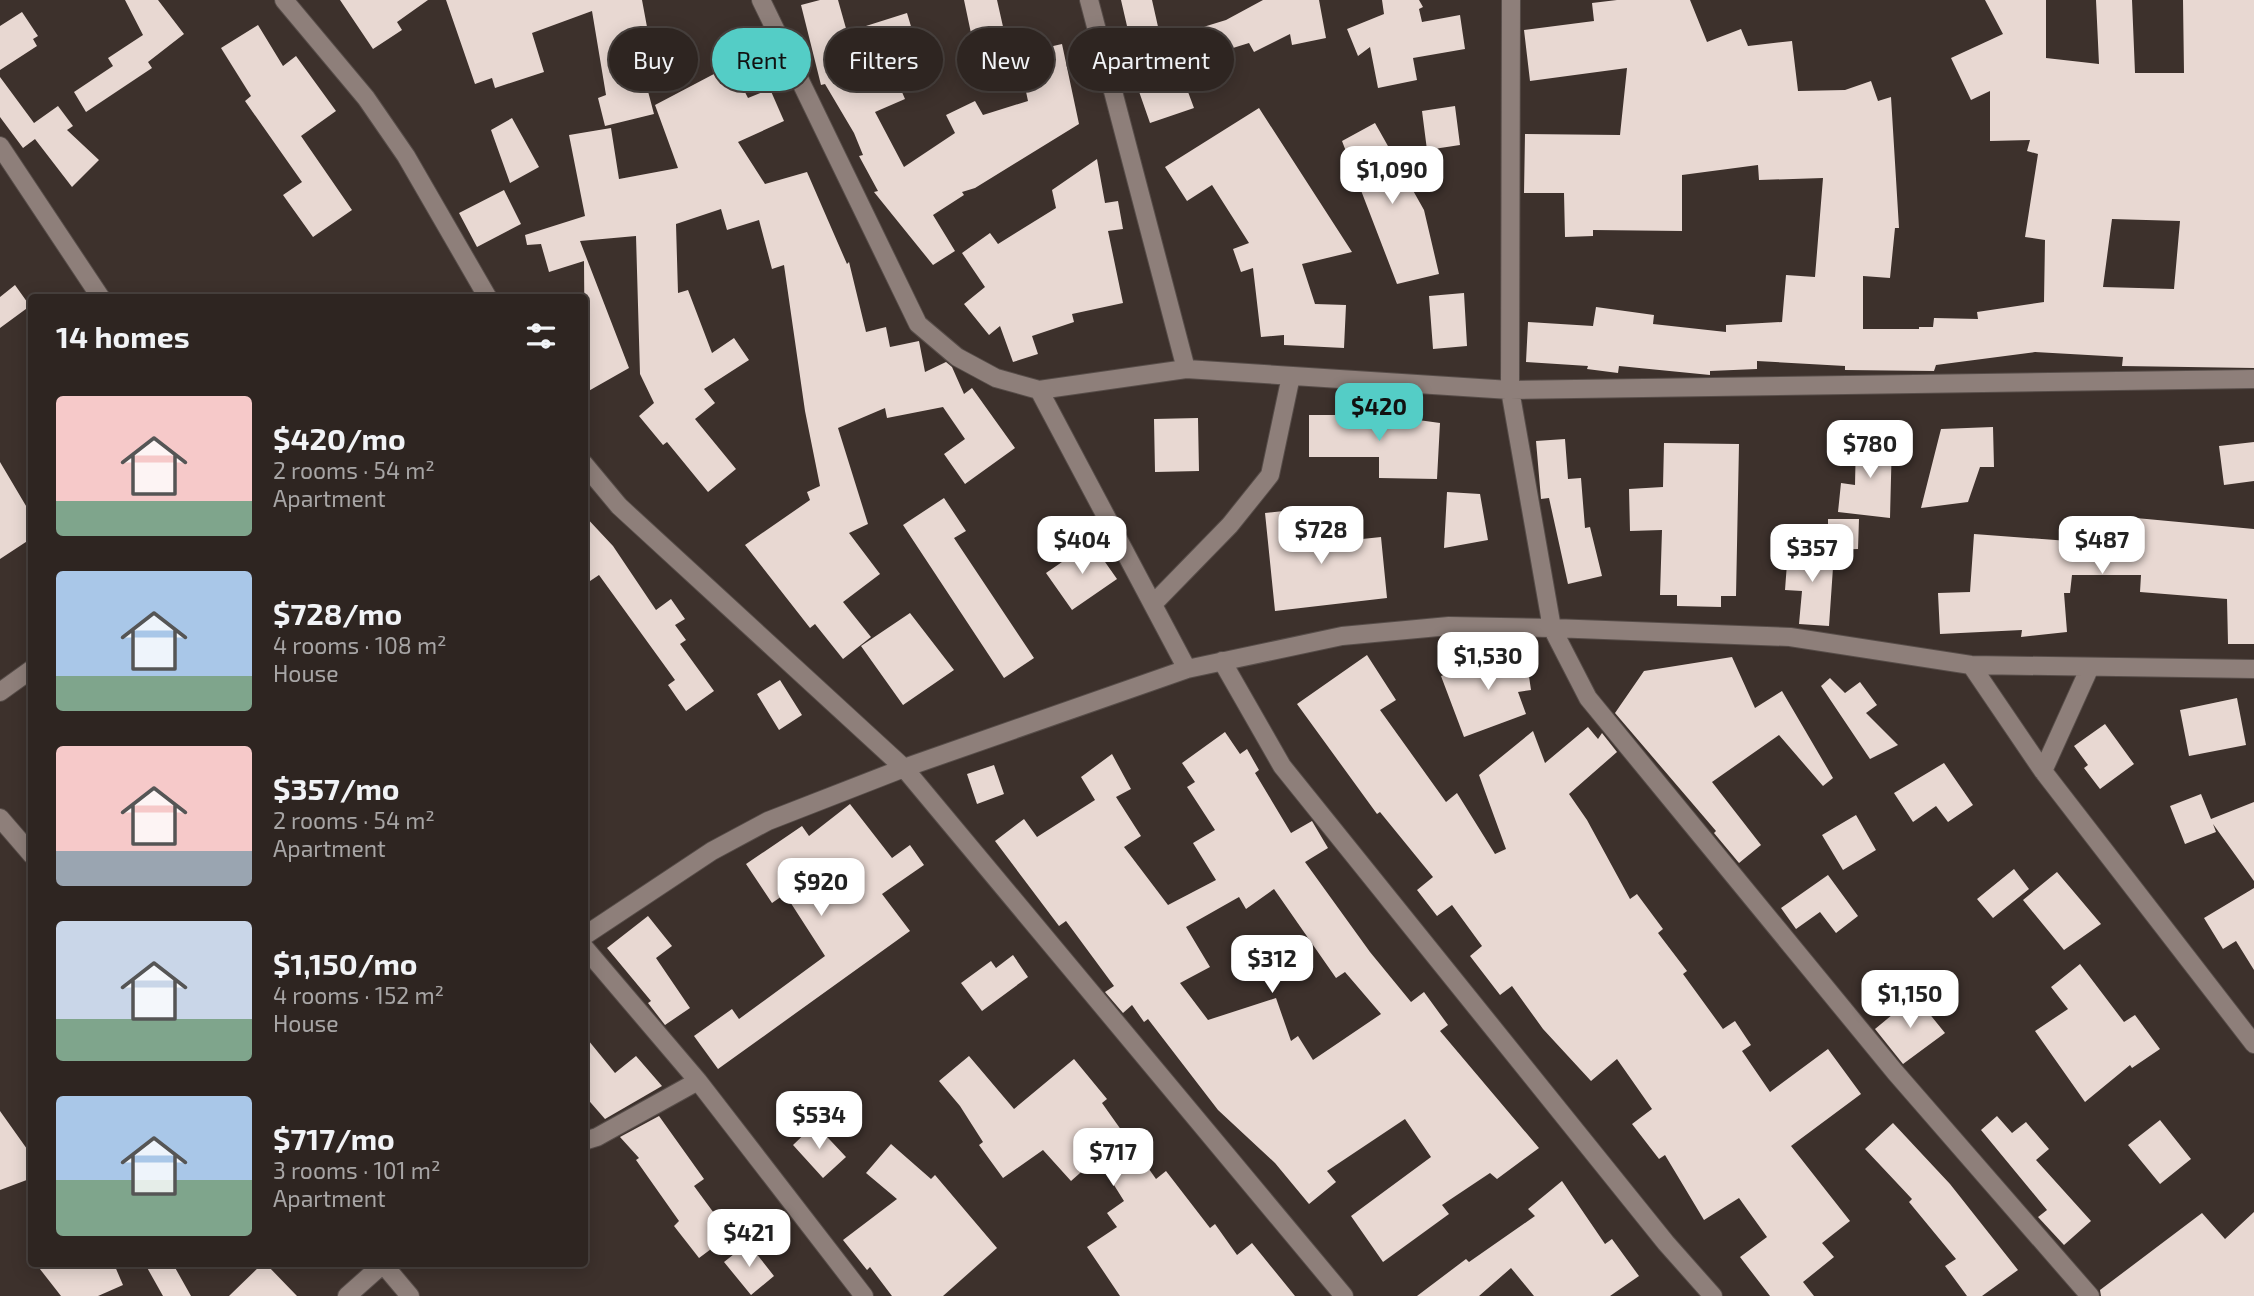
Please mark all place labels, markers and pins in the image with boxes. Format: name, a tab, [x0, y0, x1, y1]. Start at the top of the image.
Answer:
pin: $1,090	[1335, 146, 1449, 206]
pin: $420	[1338, 384, 1420, 443]
pin: $780	[1829, 420, 1911, 480]
pin: $728	[1280, 506, 1362, 566]
pin: $404	[1041, 516, 1123, 576]
pin: $487	[2061, 516, 2143, 576]
pin: $357	[1771, 524, 1853, 584]
pin: $1,530	[1431, 632, 1545, 692]
pin: $920	[780, 858, 862, 918]
pin: $312	[1231, 936, 1313, 995]
pin: $1,150	[1853, 970, 1967, 1030]
pin: $534	[778, 1092, 860, 1151]
pin: $717	[1072, 1128, 1154, 1188]
pin: $421	[708, 1210, 790, 1269]

